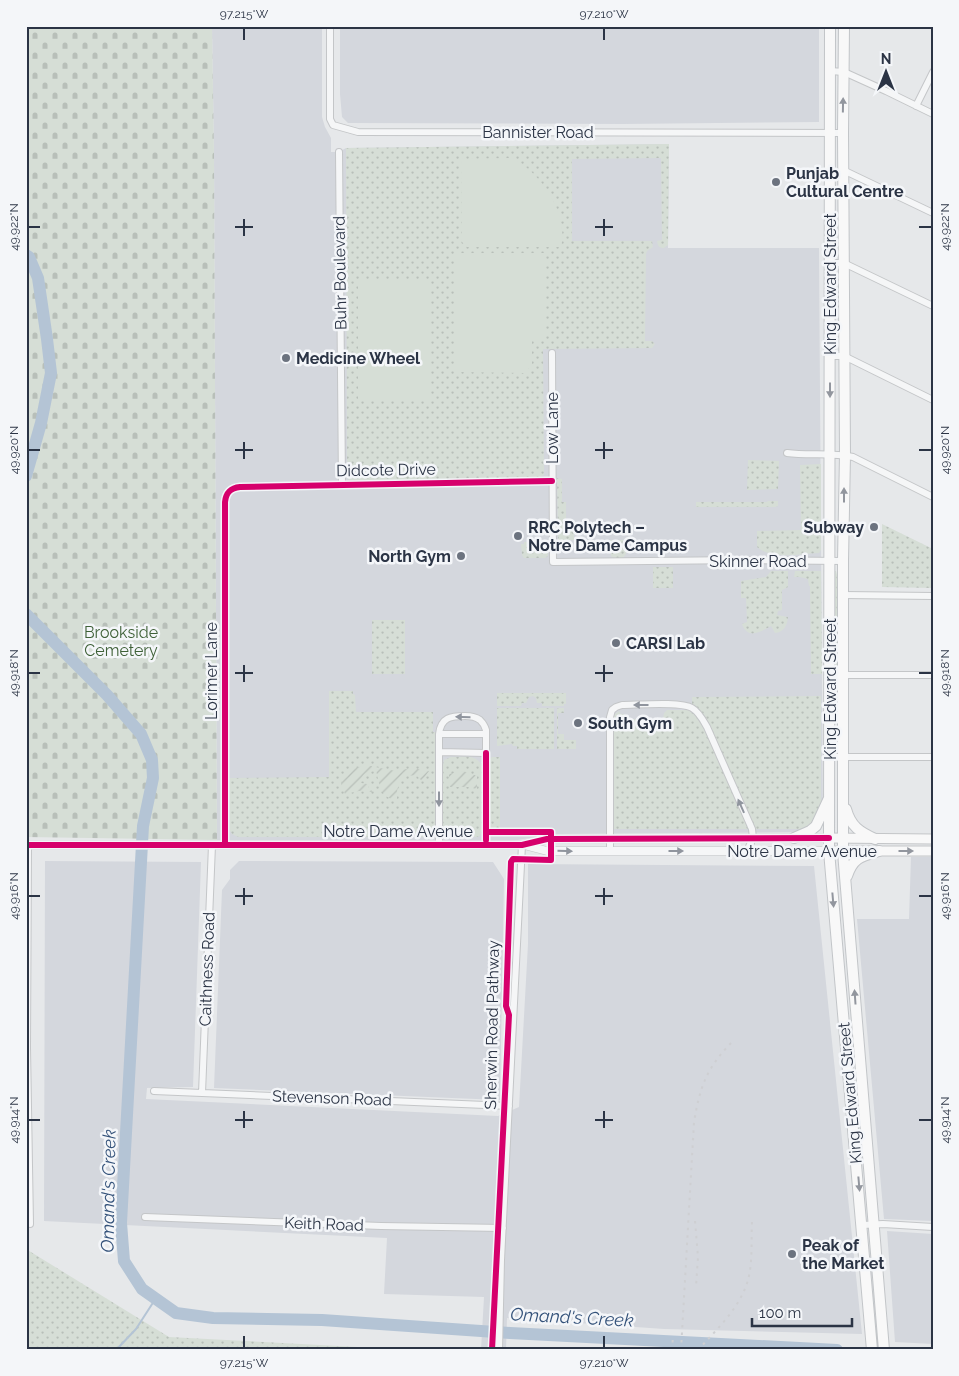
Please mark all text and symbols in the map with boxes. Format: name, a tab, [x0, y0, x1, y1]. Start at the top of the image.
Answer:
text: 97.215°W	[220, 7, 269, 21]
text: 97.210°W	[579, 7, 629, 21]
north arrow	[862, 48, 912, 98]
text: N	[881, 51, 891, 67]
one-way arrow	[839, 97, 847, 113]
street label: Bannister Road	[482, 123, 594, 142]
place label: Punjab Cultural Centre	[786, 164, 904, 201]
marker: Punjab Cultural Centre	[770, 176, 782, 188]
text: 49.922°N	[7, 203, 21, 251]
text: 49.922°N	[938, 203, 952, 251]
street label: King Edward Street	[821, 212, 840, 355]
street label: Buhr Boulevard	[330, 216, 350, 330]
place label: Medicine Wheel	[296, 349, 421, 368]
marker: Medicine Wheel	[280, 352, 292, 364]
one-way arrow	[826, 382, 834, 398]
street label: Low Lane	[543, 392, 562, 464]
text: 49.920°N	[7, 426, 21, 474]
text: 49.920°N	[938, 426, 952, 474]
street label: Didcote Drive	[336, 460, 436, 480]
one-way arrow	[840, 487, 848, 503]
place label: RRC Polytech – Notre Dame Campus	[528, 518, 687, 555]
place label: Subway	[804, 518, 864, 537]
marker: Subway	[868, 521, 880, 533]
marker: RRC Polytech – Notre Dame Campus	[512, 530, 524, 542]
place label: North Gym	[368, 547, 451, 566]
marker: North Gym	[455, 550, 467, 562]
street label: Skinner Road	[709, 552, 807, 571]
street label: King Edward Street	[821, 617, 840, 760]
street label: Lorimer Lane	[202, 622, 221, 720]
park label: Brookside Cemetery	[84, 623, 158, 660]
place label: CARSI Lab	[626, 634, 705, 653]
marker: CARSI Lab	[610, 637, 622, 649]
text: 49.918°N	[7, 649, 21, 697]
text: 49.918°N	[938, 649, 952, 697]
one-way arrow	[632, 701, 648, 709]
one-way arrow	[455, 713, 471, 721]
place label: South Gym	[588, 714, 672, 733]
marker: South Gym	[572, 717, 584, 729]
one-way arrow	[435, 791, 443, 807]
one-way arrow	[737, 799, 745, 813]
street label: Notre Dame Avenue	[323, 822, 473, 841]
street label: Notre Dame Avenue	[727, 842, 877, 861]
one-way arrow	[558, 847, 574, 855]
one-way arrow	[668, 847, 684, 855]
one-way arrow	[898, 847, 914, 855]
text: 49.916°N	[7, 872, 21, 920]
text: 49.916°N	[938, 872, 952, 920]
one-way arrow	[830, 892, 838, 908]
street label: Caithness Road	[196, 911, 218, 1027]
street label: Sherwin Road Pathway	[481, 940, 503, 1110]
one-way arrow	[851, 989, 859, 1005]
street label: King Edward Street	[834, 1021, 866, 1164]
street label: Stevenson Road	[272, 1086, 392, 1110]
text: 49.914°N	[7, 1097, 21, 1143]
text: 49.914°N	[938, 1097, 952, 1143]
water label: Omand's Creek	[96, 1129, 120, 1253]
one-way arrow	[855, 1176, 863, 1192]
street label: Keith Road	[284, 1213, 364, 1235]
place label: Peak of the Market	[802, 1236, 885, 1273]
marker: Peak of the Market	[786, 1248, 798, 1260]
scale bar	[752, 1296, 852, 1328]
water label: Omand's Creek	[510, 1303, 635, 1331]
text: 100 m	[759, 1304, 801, 1322]
text: 97.215°W	[220, 1356, 269, 1370]
text: 97.210°W	[579, 1356, 629, 1370]

